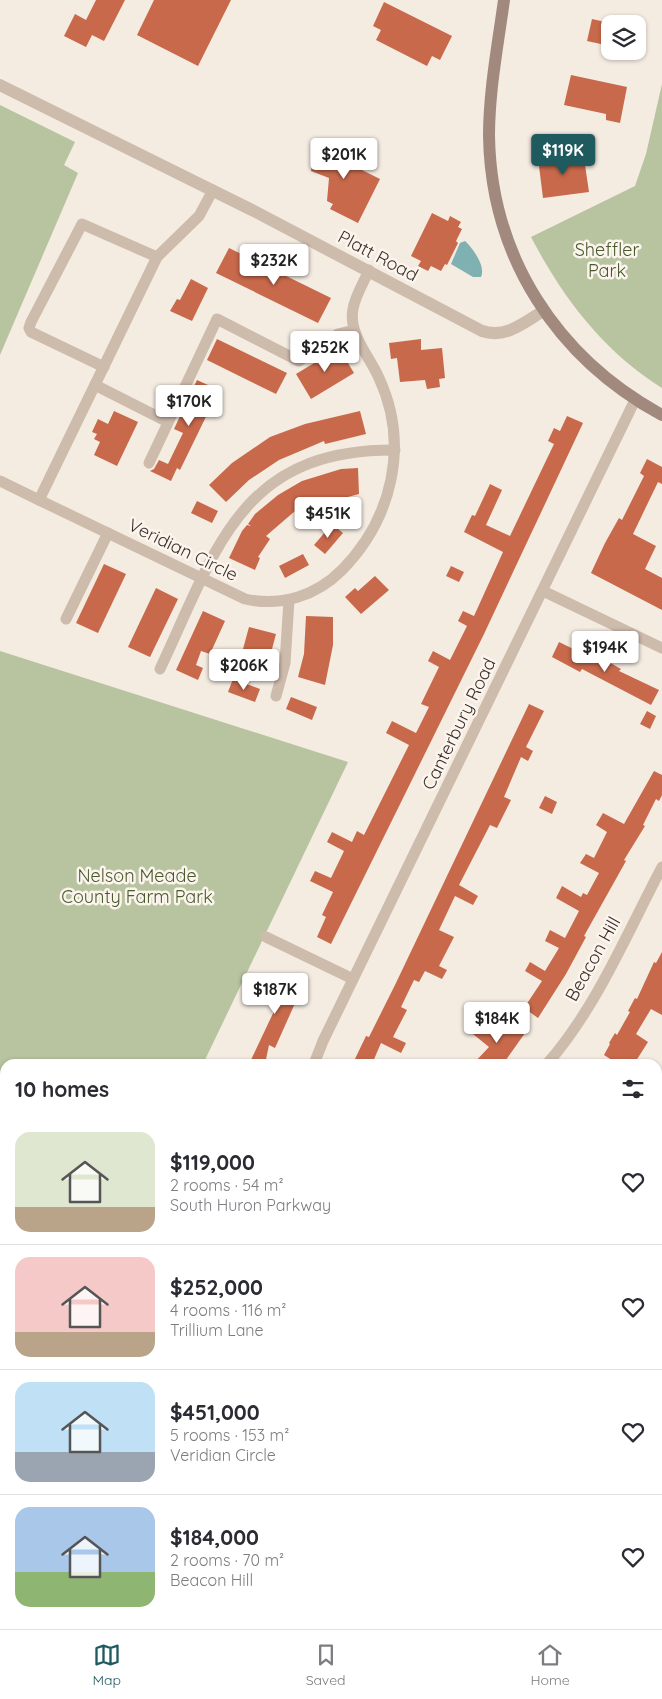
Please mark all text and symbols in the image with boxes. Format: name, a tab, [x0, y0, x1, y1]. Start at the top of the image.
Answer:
map controls	[601, 15, 646, 60]
button: layers	[601, 15, 646, 60]
pin: $119K	[528, 134, 598, 176]
pin: $201K	[309, 138, 379, 180]
text: $119K	[542, 140, 584, 160]
text: $201K	[321, 144, 367, 164]
street label: Platt Road	[334, 225, 422, 286]
park label: Sheffler Park	[575, 238, 639, 282]
pin: $232K	[239, 244, 309, 286]
text: $232K	[251, 250, 297, 270]
pin: $252K	[290, 330, 360, 373]
text: $252K	[301, 337, 349, 357]
pin: $170K	[154, 384, 224, 427]
text: $170K	[167, 391, 211, 411]
pin: $451K	[293, 496, 363, 539]
text: $451K	[306, 503, 350, 523]
street label: Veridian Circle	[125, 513, 242, 586]
pin: $194K	[570, 630, 640, 673]
text: $194K	[583, 637, 627, 657]
pin: $206K	[209, 648, 279, 691]
street label: Canterbury Road	[417, 654, 500, 794]
text: $206K	[220, 655, 268, 675]
park label: Nelson Meade County Farm Park	[61, 864, 213, 908]
street label: Beacon Hill	[560, 912, 625, 1005]
pin: $187K	[240, 972, 310, 1015]
text: $187K	[253, 979, 297, 999]
pin: $184K	[462, 1002, 532, 1044]
text: $184K	[475, 1008, 519, 1028]
icon: filters	[619, 1075, 647, 1103]
text: 10 homes	[15, 1076, 109, 1102]
text: $119,000	[170, 1149, 255, 1175]
icon: home	[55, 1152, 115, 1212]
icon: heart	[619, 1168, 647, 1196]
text: 2 rooms · 54 m²	[170, 1175, 284, 1195]
text: South Huron Parkway	[170, 1195, 331, 1215]
text: $252,000	[170, 1274, 263, 1300]
icon: home	[55, 1277, 115, 1337]
icon: heart	[619, 1293, 647, 1321]
text: 4 rooms · 116 m²	[170, 1300, 286, 1320]
text: Trillium Lane	[170, 1320, 264, 1340]
text: $451,000	[170, 1399, 260, 1425]
icon: home	[55, 1402, 115, 1462]
icon: heart	[619, 1418, 647, 1446]
text: 5 rooms · 153 m²	[170, 1425, 289, 1445]
text: Veridian Circle	[170, 1445, 276, 1465]
text: $184,000	[170, 1524, 259, 1550]
icon: home	[55, 1527, 115, 1587]
icon: heart	[619, 1543, 647, 1571]
text: 2 rooms · 70 m²	[170, 1550, 284, 1570]
text: Beacon Hill	[170, 1570, 253, 1590]
tab: Map	[92, 1641, 121, 1689]
tab: Saved	[306, 1641, 346, 1689]
tab: Home	[530, 1641, 570, 1689]

